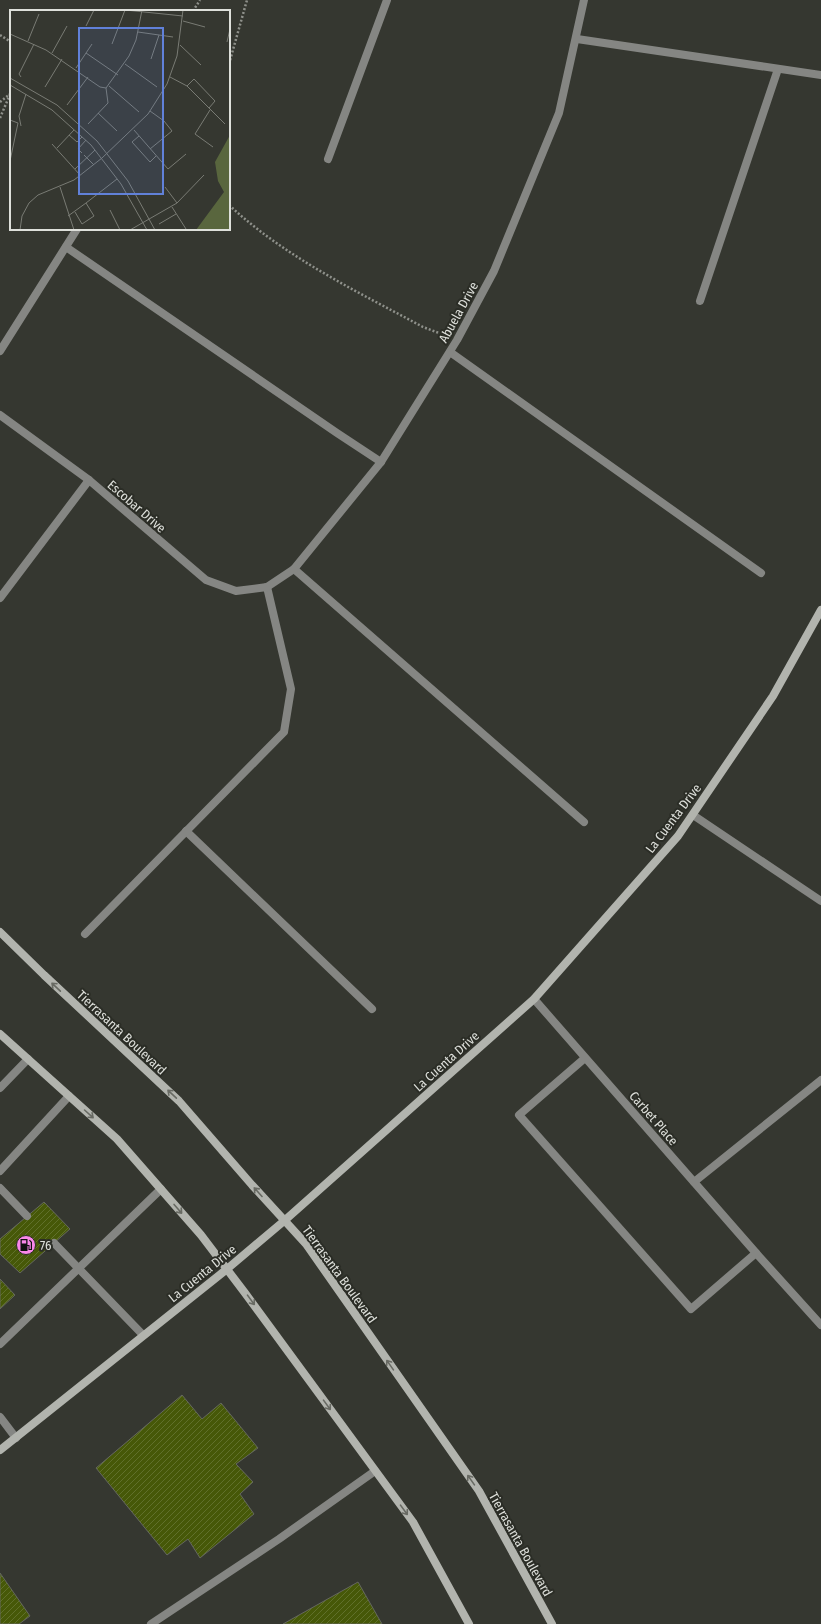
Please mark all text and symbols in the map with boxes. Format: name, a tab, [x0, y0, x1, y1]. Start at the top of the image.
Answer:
inset map	[10, 10, 230, 230]
street label: Abuela Drive	[436, 279, 481, 345]
street label: Escobar Drive	[105, 477, 169, 536]
street label: La Cuenta Drive	[643, 781, 704, 856]
one-way arrow	[51, 982, 61, 992]
street label: Tierrasanta Boulevard	[74, 987, 169, 1078]
street label: La Cuenta Drive	[411, 1028, 482, 1095]
street label: Carbet Place	[626, 1088, 681, 1148]
one-way arrow	[167, 1090, 177, 1099]
one-way arrow	[84, 1110, 94, 1119]
one-way arrow	[253, 1187, 263, 1197]
one-way arrow	[174, 1204, 183, 1214]
street label: Tierrasanta Boulevard	[299, 1223, 380, 1326]
fuel station icon: 76	[15, 1234, 37, 1256]
place label: 76	[40, 1238, 51, 1253]
street label: La Cuenta Drive	[165, 1242, 239, 1305]
one-way arrow	[246, 1294, 255, 1305]
one-way arrow	[386, 1359, 394, 1370]
one-way arrow	[323, 1399, 331, 1410]
one-way arrow	[467, 1475, 475, 1486]
street label: Tierrasanta Boulevard	[486, 1490, 555, 1599]
one-way arrow	[400, 1504, 408, 1515]

